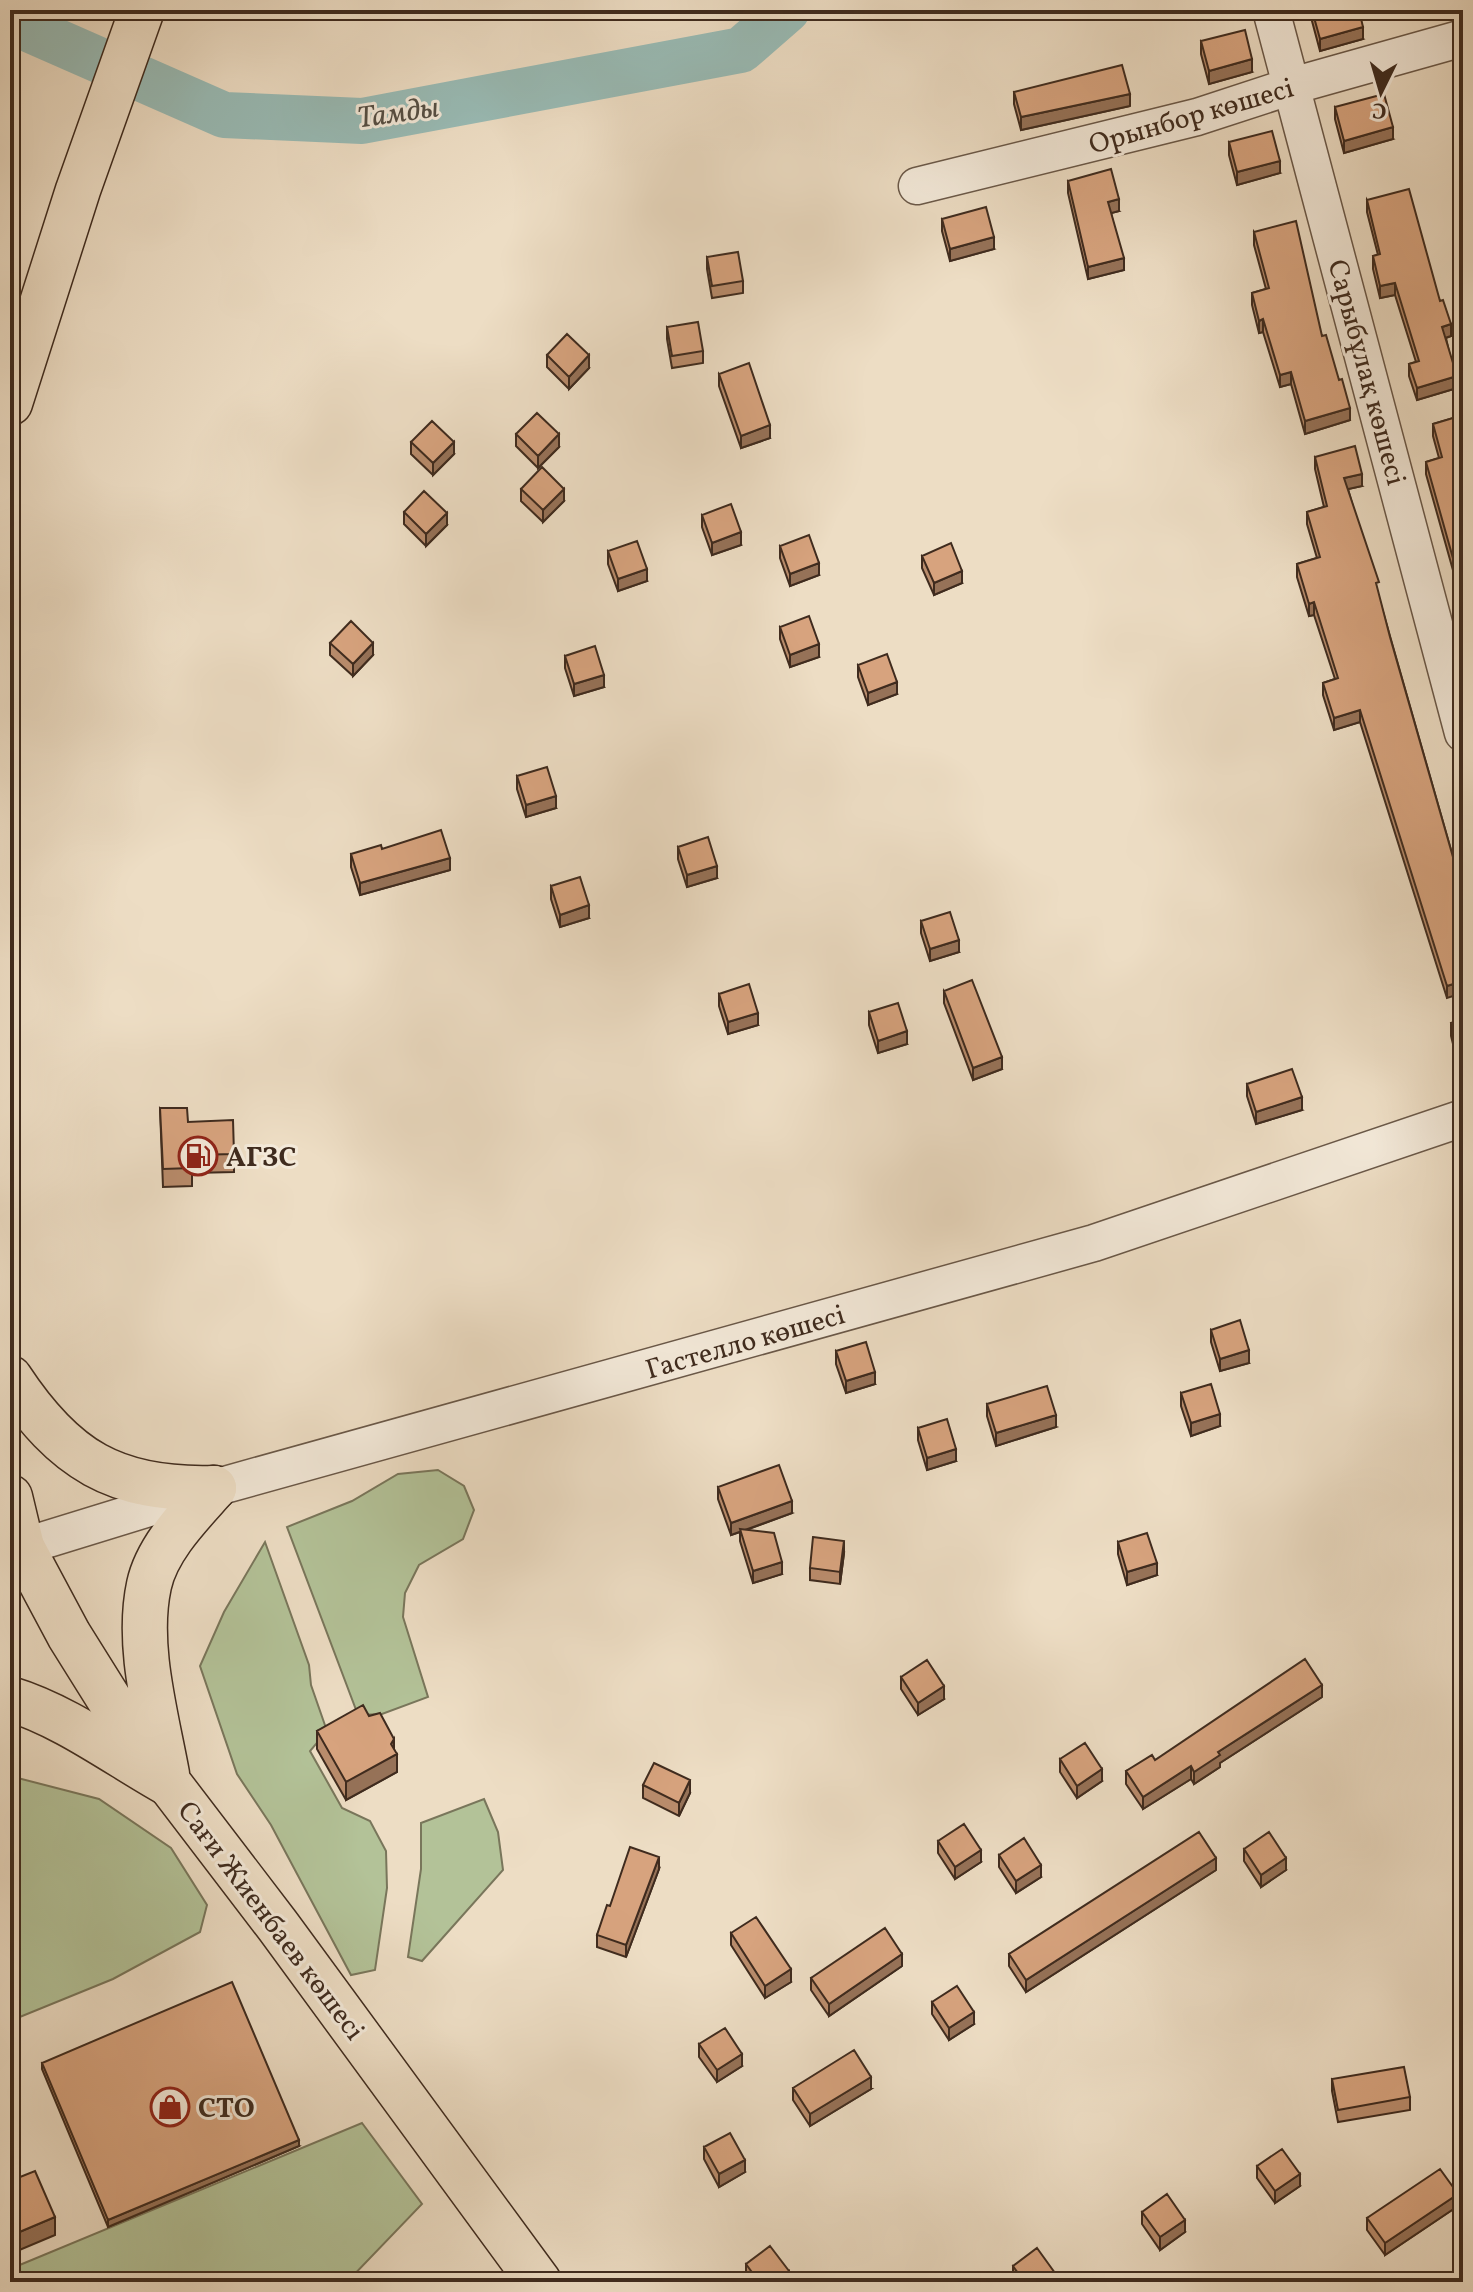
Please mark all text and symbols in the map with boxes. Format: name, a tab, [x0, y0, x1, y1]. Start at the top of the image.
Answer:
north arrow	[1341, 52, 1421, 132]
street label: Орынбор көшесі	[1085, 69, 1299, 165]
water label: Тамды	[355, 87, 442, 140]
text: С	[1371, 93, 1388, 125]
street label: Сарыбұлақ көшесі	[1317, 255, 1414, 490]
fuel station icon: АГЗС	[177, 1135, 219, 1177]
place label: АГЗС	[226, 1139, 296, 1178]
street label: Гастелло көшесі	[641, 1296, 850, 1391]
street label: Сағи Жиенбаев көшесі	[167, 1794, 373, 2049]
shop icon: СТО	[149, 2086, 191, 2128]
place label: СТО	[198, 2090, 255, 2129]

